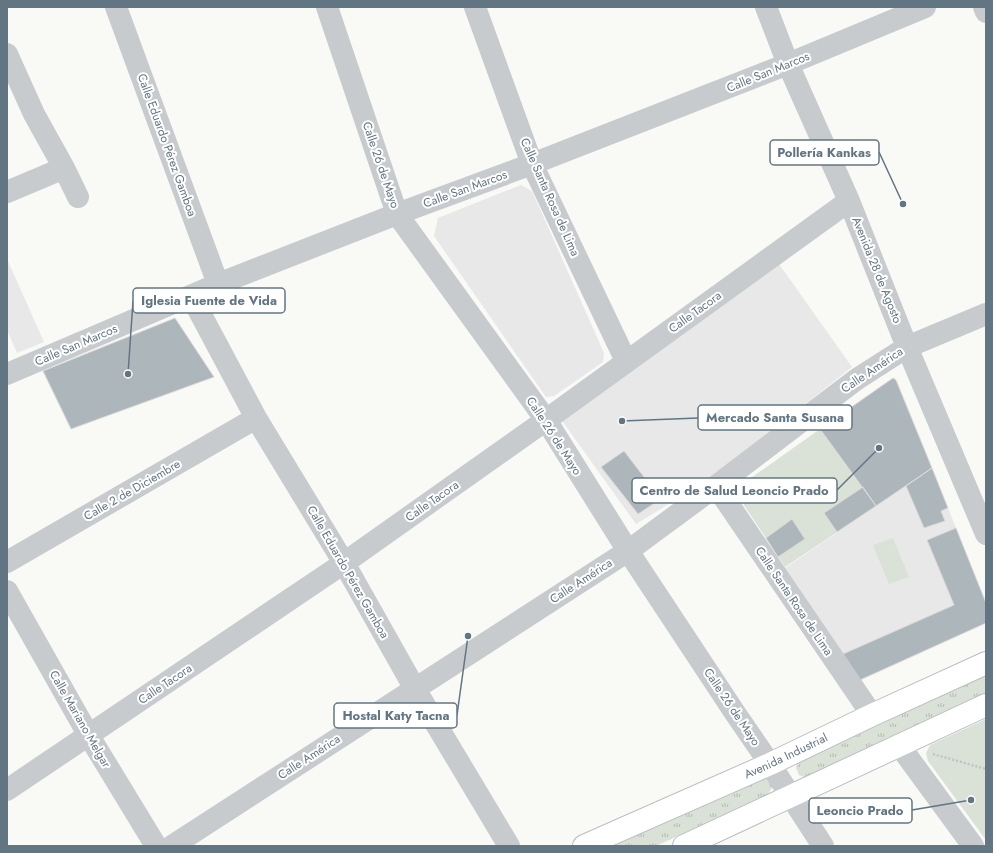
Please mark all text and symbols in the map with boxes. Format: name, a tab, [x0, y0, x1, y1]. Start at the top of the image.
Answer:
street label: Calle San Marcos	[724, 47, 812, 97]
street label: Calle Eduardo Pérez Gamboa	[133, 71, 201, 219]
street label: Calle 26 de Mayo	[358, 119, 404, 211]
street label: Calle Santa Rosa de Lima	[516, 135, 584, 259]
callout: Pollería Kankas	[770, 140, 879, 165]
text: Pollería Kankas	[777, 143, 871, 162]
street label: Calle San Marcos	[421, 165, 510, 213]
street label: Avenida 28 de Agosto	[847, 214, 907, 326]
street label: Calle Tacora	[665, 286, 725, 337]
callout: Iglesia Fuente de Vida	[133, 288, 285, 313]
text: Iglesia Fuente de Vida	[141, 291, 277, 310]
street label: Calle San Marcos	[32, 319, 120, 370]
street label: Calle América	[837, 342, 907, 397]
street label: Calle 26 de Mayo	[522, 393, 586, 479]
callout: Mercado Santa Susana	[698, 405, 852, 430]
text: Mercado Santa Susana	[706, 408, 844, 427]
street label: Calle 2 de Diciembre	[80, 455, 184, 525]
street label: Calle Tacora	[402, 476, 463, 526]
callout: Centro de Salud Leoncio Prado	[632, 478, 837, 503]
text: Centro de Salud Leoncio Prado	[639, 481, 829, 500]
street label: Calle Eduardo Pérez Gamboa	[302, 502, 394, 642]
street label: Calle Santa Rosa de Lima	[751, 543, 837, 659]
street label: Calle América	[546, 554, 616, 608]
street label: Calle Tacora	[134, 659, 196, 709]
street label: Calle 26 de Mayo	[699, 665, 765, 750]
street label: Calle Mariano Melgar	[45, 667, 116, 772]
callout: Hostal Katy Tacna	[334, 703, 457, 728]
text: Hostal Katy Tacna	[342, 706, 450, 725]
street label: Avenida Industrial	[741, 729, 831, 783]
street label: Calle América	[274, 730, 344, 784]
callout: Leoncio Prado	[809, 798, 912, 823]
text: Leoncio Prado	[817, 801, 904, 820]

